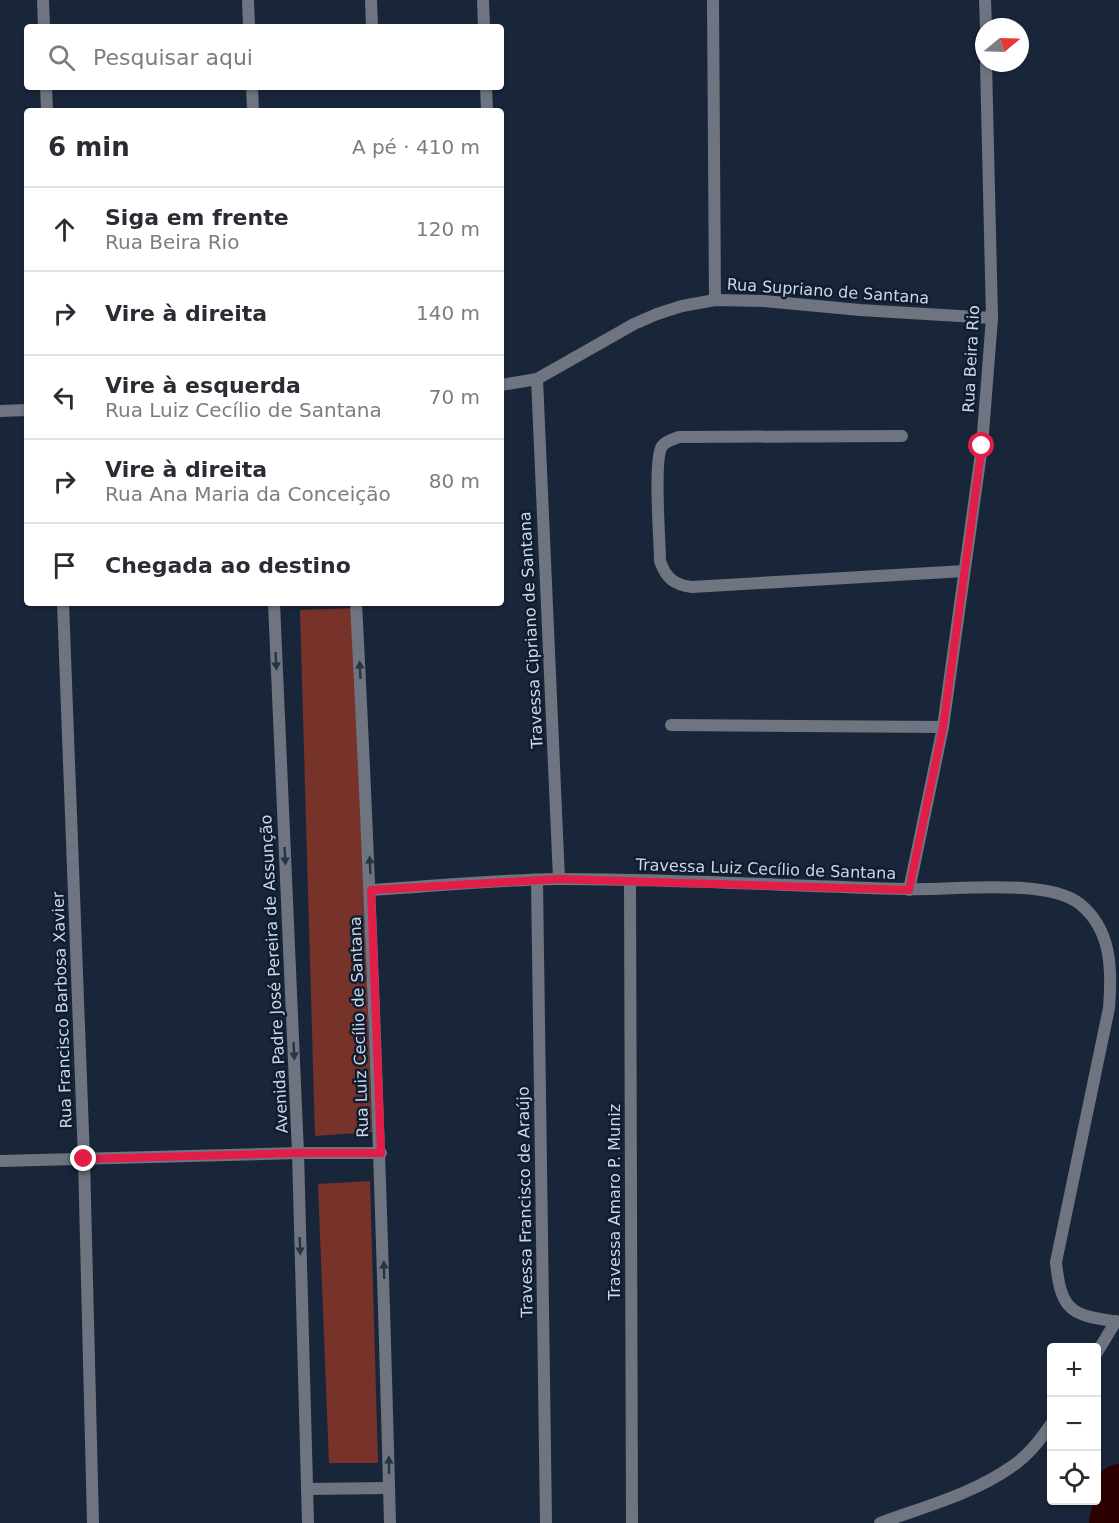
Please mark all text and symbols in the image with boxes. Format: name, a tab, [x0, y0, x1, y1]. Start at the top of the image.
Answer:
north arrow	[975, 18, 1029, 72]
search box	[24, 24, 504, 90]
icon: search	[45, 41, 78, 74]
text: Pesquisar aqui	[93, 45, 253, 70]
text: 6 min	[48, 132, 130, 162]
text: A pé · 410 m	[352, 135, 480, 159]
text: Siga em frente	[105, 205, 289, 230]
icon: ahead	[48, 213, 81, 246]
text: 120 m	[416, 217, 480, 241]
text: Rua Beira Rio	[105, 230, 239, 254]
street label: Rua Supriano de Santana	[726, 274, 930, 308]
icon: right	[48, 297, 81, 330]
text: Vire à direita	[105, 301, 267, 326]
text: 140 m	[416, 301, 480, 325]
street label: Rua Beira Rio	[959, 305, 983, 413]
text: Vire à esquerda	[105, 373, 301, 398]
icon: left	[48, 381, 81, 414]
text: 70 m	[429, 385, 480, 409]
text: Rua Luiz Cecílio de Santana	[105, 398, 382, 422]
route start	[968, 432, 994, 458]
text: Vire à direita	[105, 457, 267, 482]
icon: right	[48, 465, 81, 498]
text: 80 m	[429, 469, 480, 493]
text: Rua Ana Maria da Conceição	[105, 482, 391, 506]
street label: Travessa Cipriano de Santana	[515, 511, 547, 750]
icon: arrive	[48, 549, 81, 582]
text: Chegada ao destino	[105, 553, 351, 578]
one-way arrow	[272, 652, 281, 671]
one-way arrow	[355, 661, 364, 680]
street label: Avenida Padre José Pereira de Assunção	[256, 814, 292, 1134]
one-way arrow	[280, 847, 289, 866]
one-way arrow	[365, 855, 374, 874]
street label: Travessa Luiz Cecílio de Santana	[634, 855, 897, 883]
street label: Rua Francisco Barbosa Xavier	[48, 891, 76, 1129]
street label: Rua Luiz Cecílio de Santana	[346, 916, 372, 1138]
one-way arrow	[289, 1042, 298, 1061]
street label: Travessa Francisco de Araújo	[513, 1086, 537, 1319]
street label: Travessa Amaro P. Muniz	[605, 1104, 624, 1301]
route end	[70, 1145, 96, 1171]
one-way arrow	[296, 1236, 305, 1255]
one-way arrow	[379, 1260, 388, 1279]
map controls	[1047, 1343, 1101, 1505]
button: +	[1047, 1343, 1101, 1397]
button: −	[1047, 1397, 1101, 1451]
button: locate	[1047, 1451, 1101, 1505]
one-way arrow	[384, 1455, 393, 1474]

